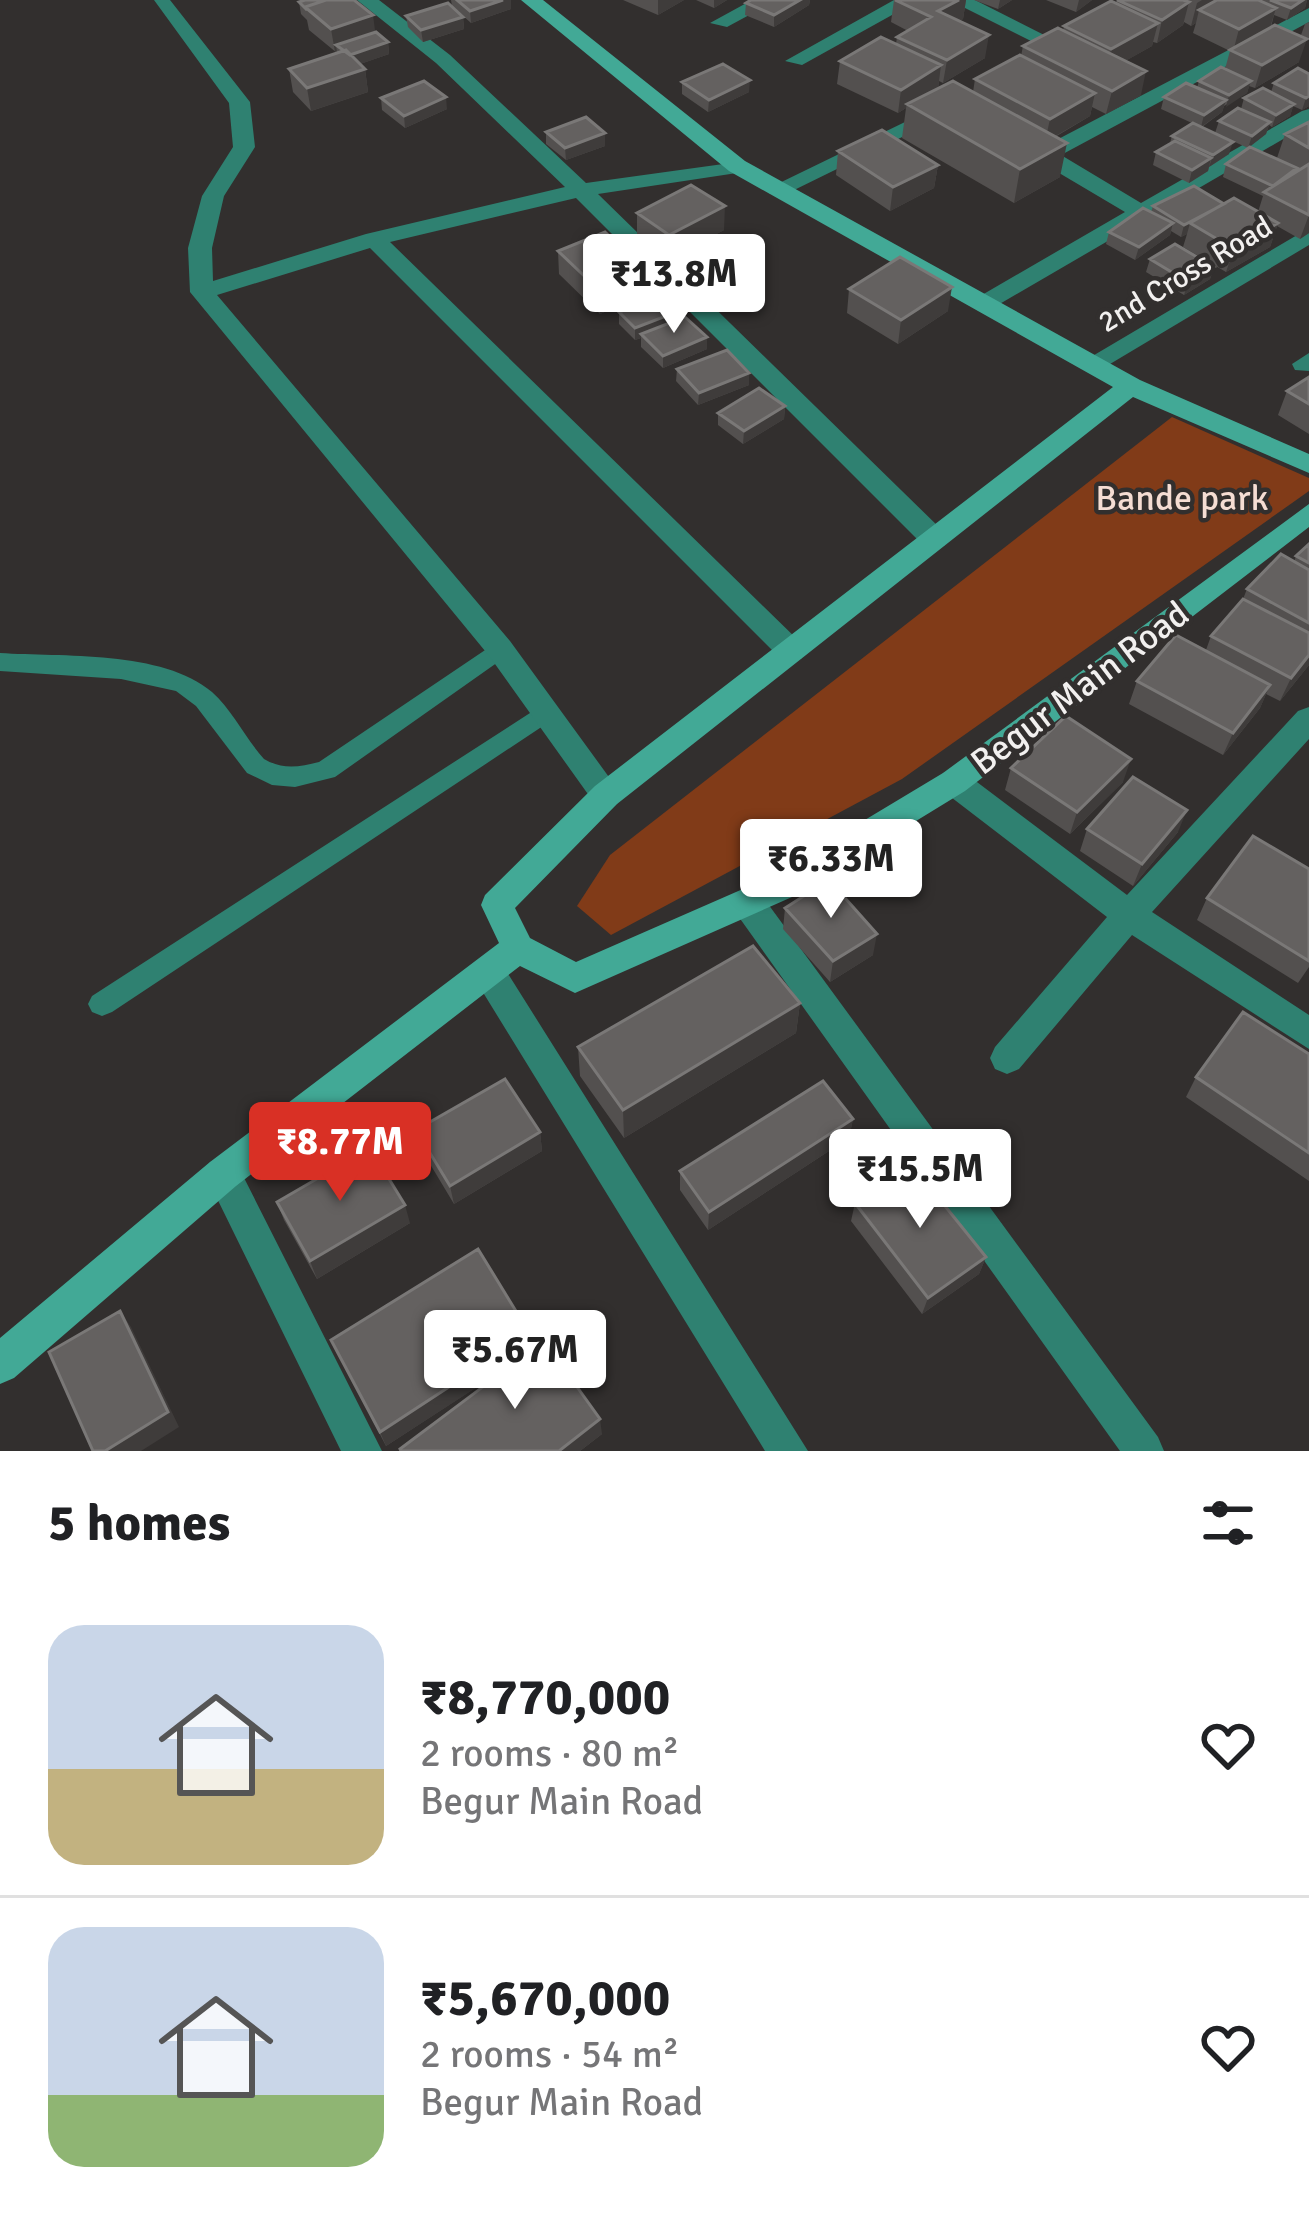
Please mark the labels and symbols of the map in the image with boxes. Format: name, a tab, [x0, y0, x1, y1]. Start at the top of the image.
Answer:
street label: 2nd Cross Road	[1092, 208, 1279, 341]
pin: ₹13.8M	[576, 234, 772, 336]
park label: Bande park	[1095, 476, 1269, 521]
street label: Begur Main Road	[962, 592, 1198, 785]
pin: ₹6.33M	[733, 819, 929, 921]
pin: ₹8.77M	[242, 1102, 438, 1204]
pin: ₹15.5M	[822, 1129, 1018, 1231]
pin: ₹5.67M	[417, 1310, 613, 1412]

